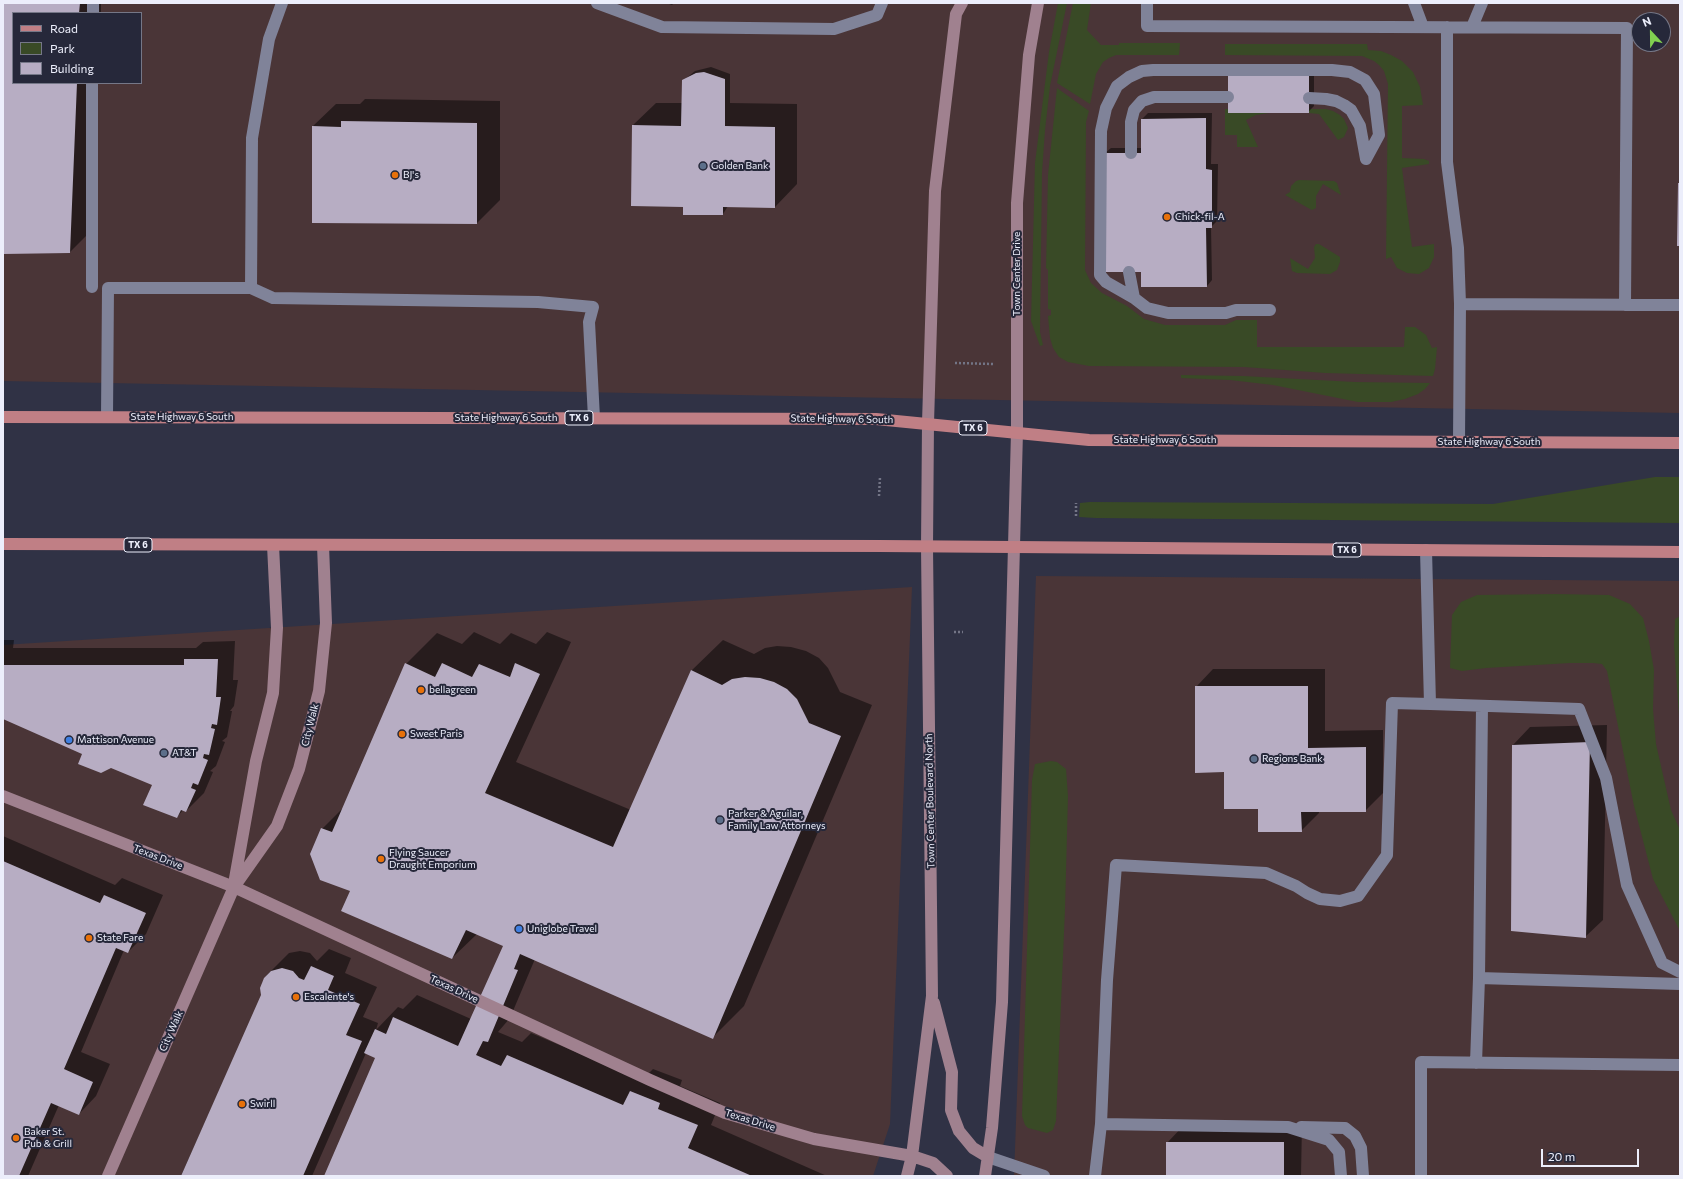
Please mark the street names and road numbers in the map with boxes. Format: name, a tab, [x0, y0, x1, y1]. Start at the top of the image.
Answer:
street label: Town Center Drive	[1011, 232, 1023, 316]
street label: State Highway 6 South	[131, 411, 233, 423]
road number: TX 6	[565, 411, 593, 425]
street label: State Highway 6 South	[455, 412, 557, 424]
street label: State Highway 6 South	[791, 412, 893, 426]
road number: TX 6	[959, 421, 987, 435]
street label: State Highway 6 South	[1114, 434, 1216, 446]
street label: State Highway 6 South	[1438, 436, 1540, 448]
road number: TX 6	[124, 538, 152, 552]
road number: TX 6	[1333, 543, 1361, 557]
street label: City Walk	[299, 702, 321, 748]
street label: Town Center Boulevard North	[923, 733, 937, 869]
street label: Texas Drive	[132, 842, 184, 872]
street label: Texas Drive	[428, 973, 480, 1005]
street label: City Walk	[157, 1009, 185, 1053]
street label: Texas Drive	[723, 1107, 777, 1133]

